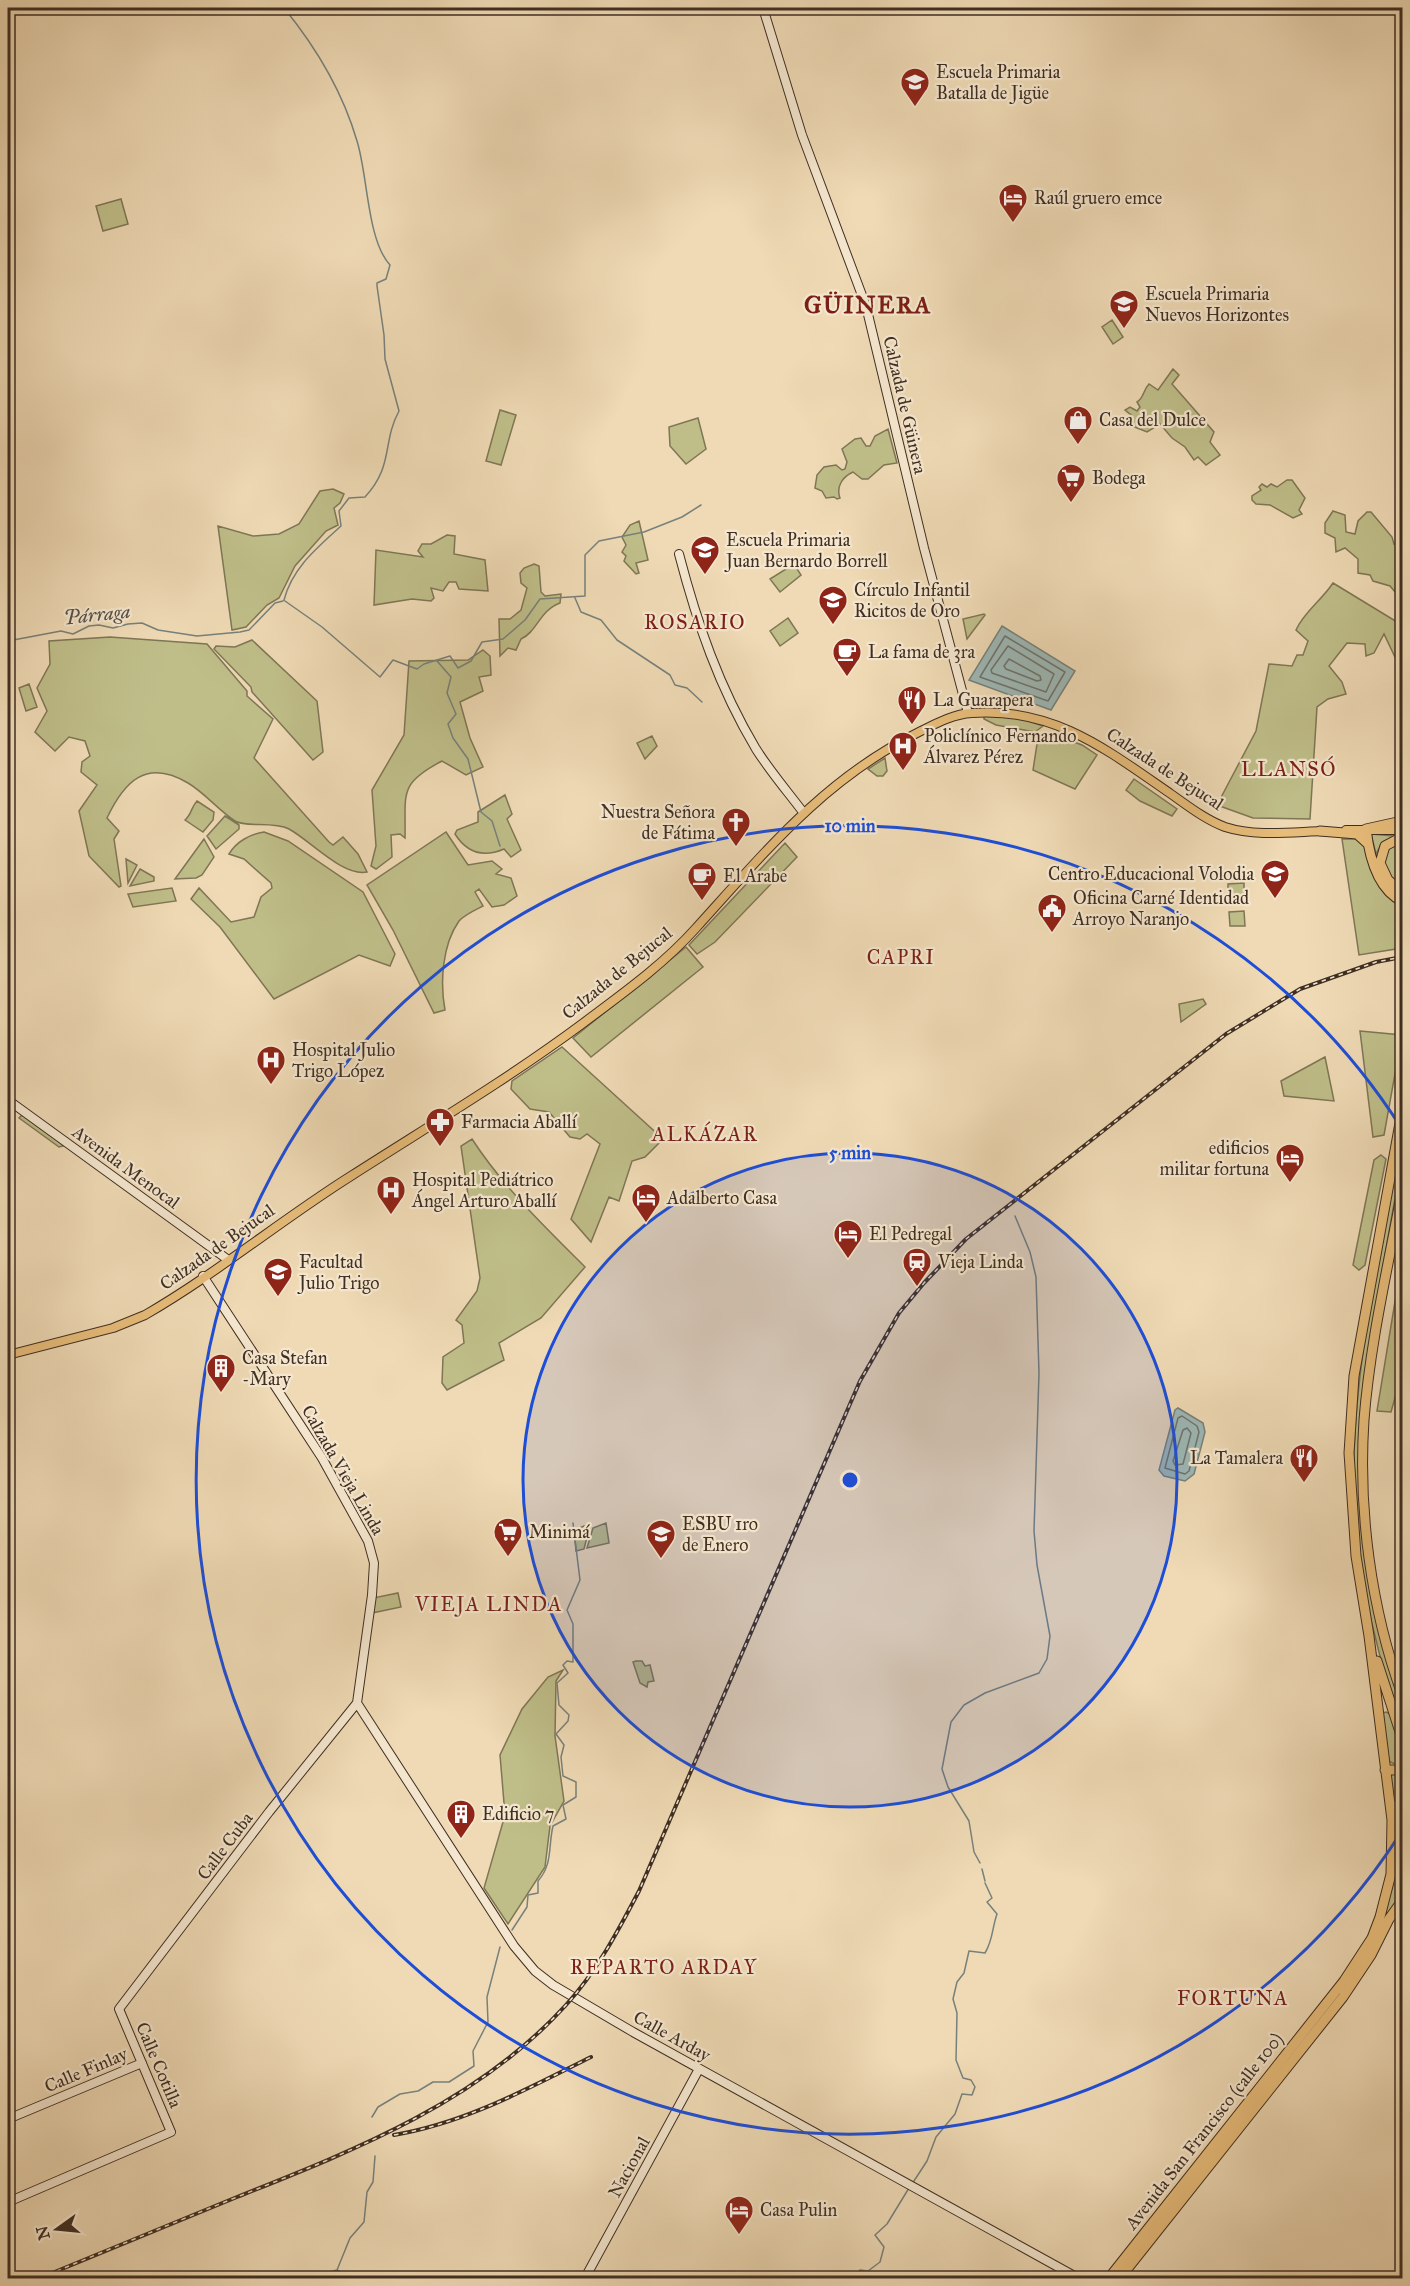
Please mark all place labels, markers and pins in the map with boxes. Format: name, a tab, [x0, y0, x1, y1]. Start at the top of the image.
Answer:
place label: Escuela Primaria Batalla de Jigüe	[936, 61, 1061, 105]
school or university icon: Escuela Primaria Batalla de Jigüe	[899, 66, 931, 108]
hotel icon: Raúl gruero emce	[997, 182, 1029, 224]
place label: Raúl gruero emce	[1034, 187, 1162, 210]
place label: Escuela Primaria Nuevos Horizontes	[1145, 283, 1289, 326]
school or university icon: Escuela Primaria Nuevos Horizontes	[1108, 288, 1140, 330]
shop icon: Casa del Dulce	[1062, 404, 1094, 446]
place label: Casa del Dulce	[1099, 409, 1206, 431]
supermarket icon: Bodega	[1055, 462, 1087, 504]
place label: Bodega	[1092, 467, 1146, 490]
place label: Escuela Primaria Juan Bernardo Borrell	[724, 529, 888, 573]
school or university icon: Escuela Primaria Juan Bernardo Borrell	[689, 534, 721, 576]
place label: Círculo Infantil Ricitos de Oro	[854, 579, 970, 622]
school or university icon: Círculo Infantil Ricitos de Oro	[817, 584, 849, 626]
cafe icon: La fama de 3ra	[831, 636, 863, 678]
place label: La fama de 3ra	[868, 641, 975, 663]
restaurant icon: La Guarapera	[896, 684, 928, 726]
place label: La Guarapera	[933, 689, 1034, 711]
place label: Policlínico Fernando Álvarez Pérez	[923, 725, 1076, 768]
hospital icon: Policlínico Fernando Álvarez Pérez	[887, 730, 919, 772]
place label: Nuestra Señora de Fátima	[601, 801, 715, 844]
church icon: Nuestra Señora de Fátima	[720, 806, 752, 848]
school or university icon: Centro Educacional Volodia	[1259, 858, 1291, 900]
cafe icon: El Arabe	[686, 860, 718, 902]
place label: Centro Educacional Volodia	[1048, 863, 1254, 885]
place label: El Arabe	[723, 865, 787, 887]
place label: Oficina Carné Identidad Arroyo Naranjo	[1072, 887, 1249, 930]
public building icon: Oficina Carné Identidad Arroyo Naranjo	[1036, 892, 1068, 934]
place label: Hospital Julio Trigo López	[292, 1039, 395, 1083]
hospital icon: Hospital Julio Trigo López	[255, 1044, 287, 1086]
pharmacy icon: Farmacia Aballí	[424, 1106, 456, 1148]
place label: Farmacia Aballí	[461, 1111, 578, 1133]
place label: edificios militar fortuna	[1159, 1137, 1269, 1180]
hotel icon: edificios militar fortuna	[1274, 1142, 1306, 1184]
place label: Hospital Pediátrico Ángel Arturo Aballí	[411, 1169, 557, 1213]
hospital icon: Hospital Pediátrico Ángel Arturo Aballí	[375, 1174, 407, 1216]
hotel icon: Adalberto Casa	[630, 1182, 662, 1224]
place label: Adalberto Casa	[666, 1187, 777, 1209]
hotel icon: El Pedregal	[832, 1218, 864, 1260]
place label: El Pedregal	[869, 1223, 952, 1246]
station icon: Vieja Linda	[901, 1246, 933, 1288]
place label: Facultad Julio Trigo	[297, 1251, 379, 1295]
place label: Vieja Linda	[937, 1251, 1024, 1273]
school or university icon: Facultad Julio Trigo	[262, 1256, 294, 1298]
place label: Casa Stefan -Mary	[242, 1347, 328, 1390]
building icon: Casa Stefan -Mary	[205, 1352, 237, 1394]
restaurant icon: La Tamalera	[1288, 1442, 1320, 1484]
place label: La Tamalera	[1190, 1447, 1283, 1469]
centre of rings	[840, 1470, 860, 1490]
place label: ESBU 1ro de Enero	[682, 1513, 758, 1556]
supermarket icon: Minimá	[492, 1516, 524, 1558]
school or university icon: ESBU 1ro de Enero	[645, 1518, 677, 1560]
place label: Minimá	[529, 1521, 590, 1543]
building icon: Edificio 7	[445, 1798, 477, 1840]
place label: Edificio 7	[482, 1803, 554, 1825]
hotel icon: Casa Pulin	[723, 2194, 755, 2236]
place label: Casa Pulin	[760, 2199, 838, 2221]

